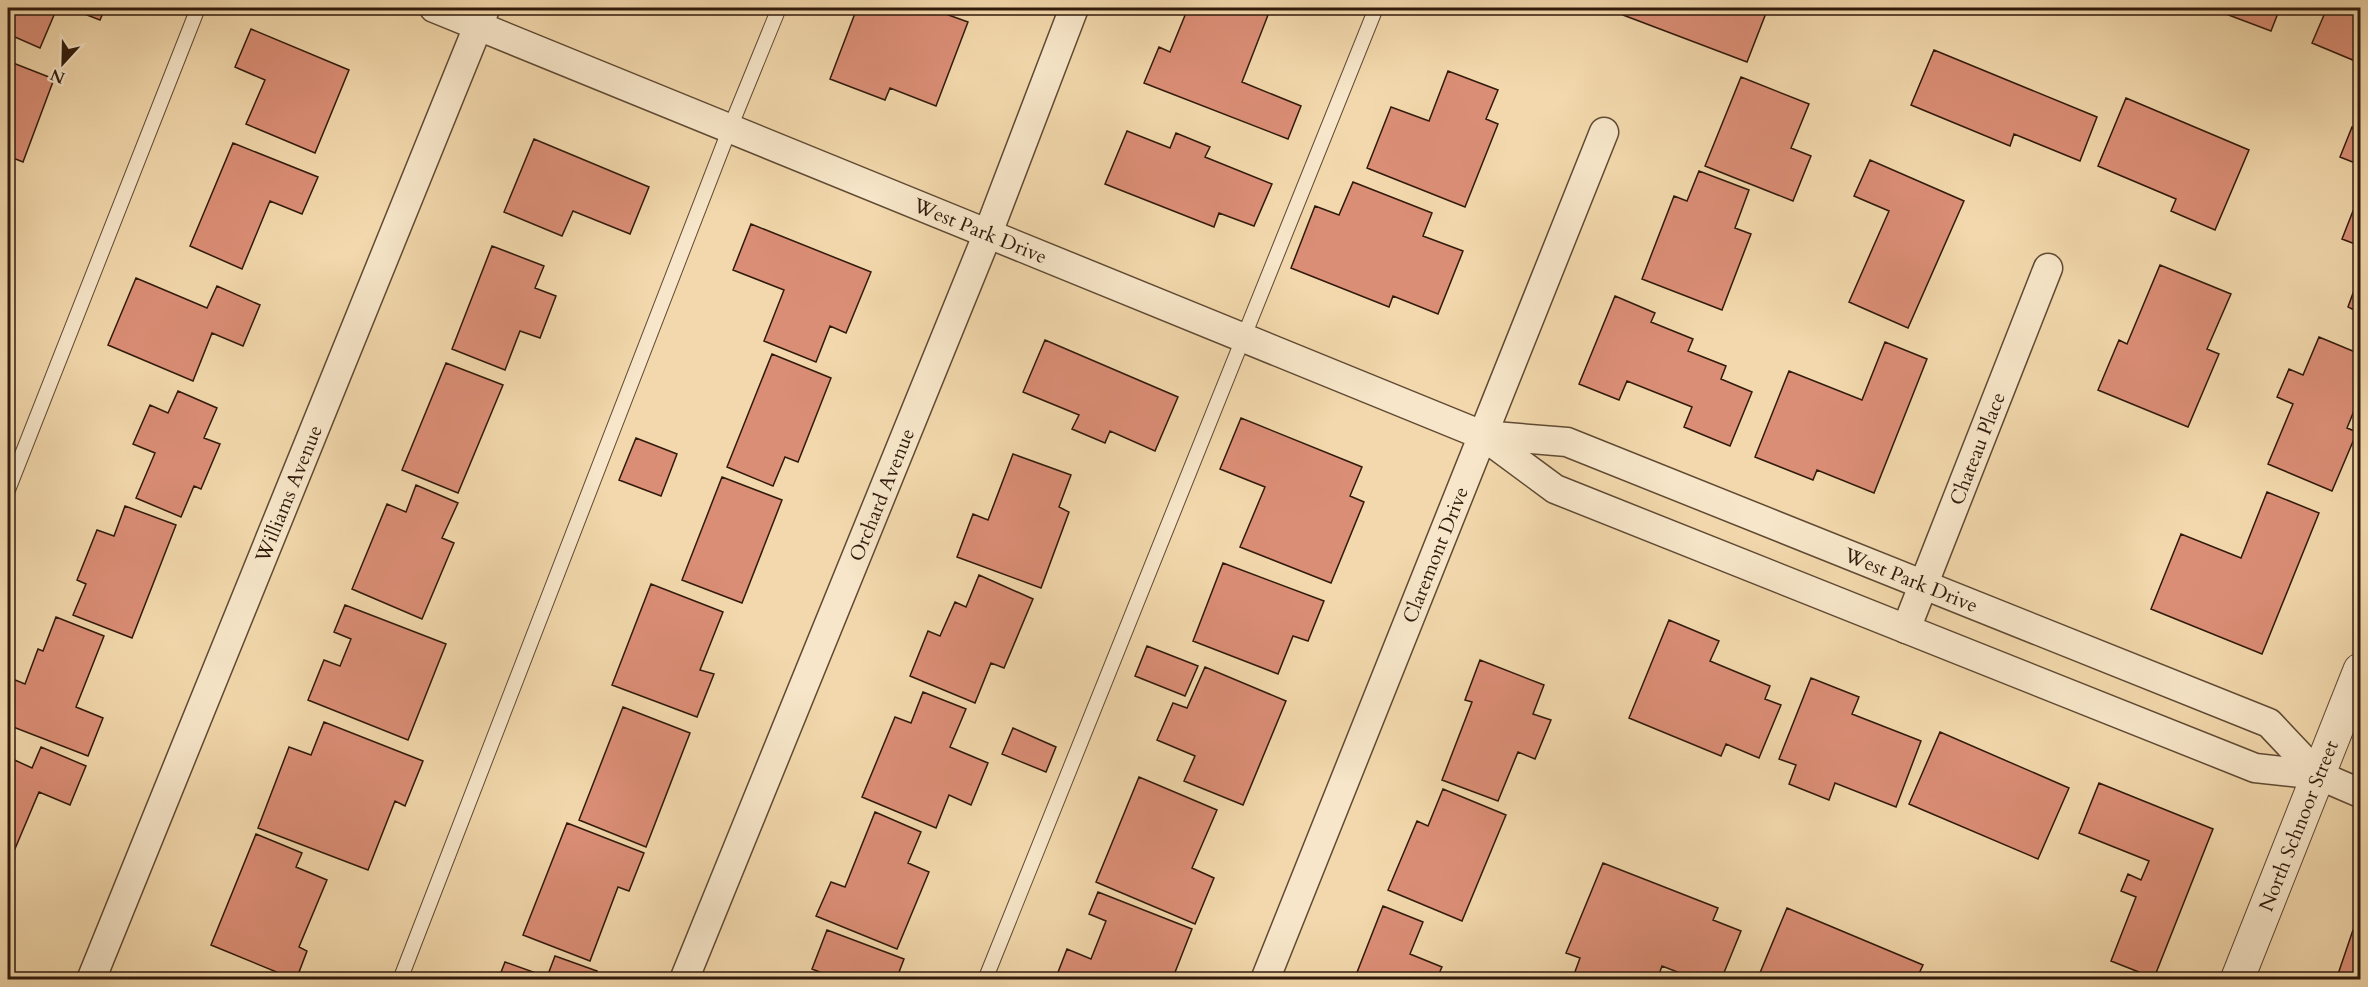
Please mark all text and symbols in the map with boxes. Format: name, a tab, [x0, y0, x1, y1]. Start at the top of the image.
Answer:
north arrow	[33, 33, 93, 93]
text: N	[47, 63, 68, 89]
street label: West Park Drive	[908, 191, 1051, 270]
street label: Chateau Place	[1943, 388, 2012, 509]
street label: Williams Avenue	[249, 421, 329, 567]
street label: Orchard Avenue	[843, 424, 921, 566]
street label: Claremont Drive	[1396, 483, 1475, 627]
street label: West Park Drive	[1839, 541, 1982, 619]
street label: North Schnoor Street	[2253, 736, 2345, 915]

